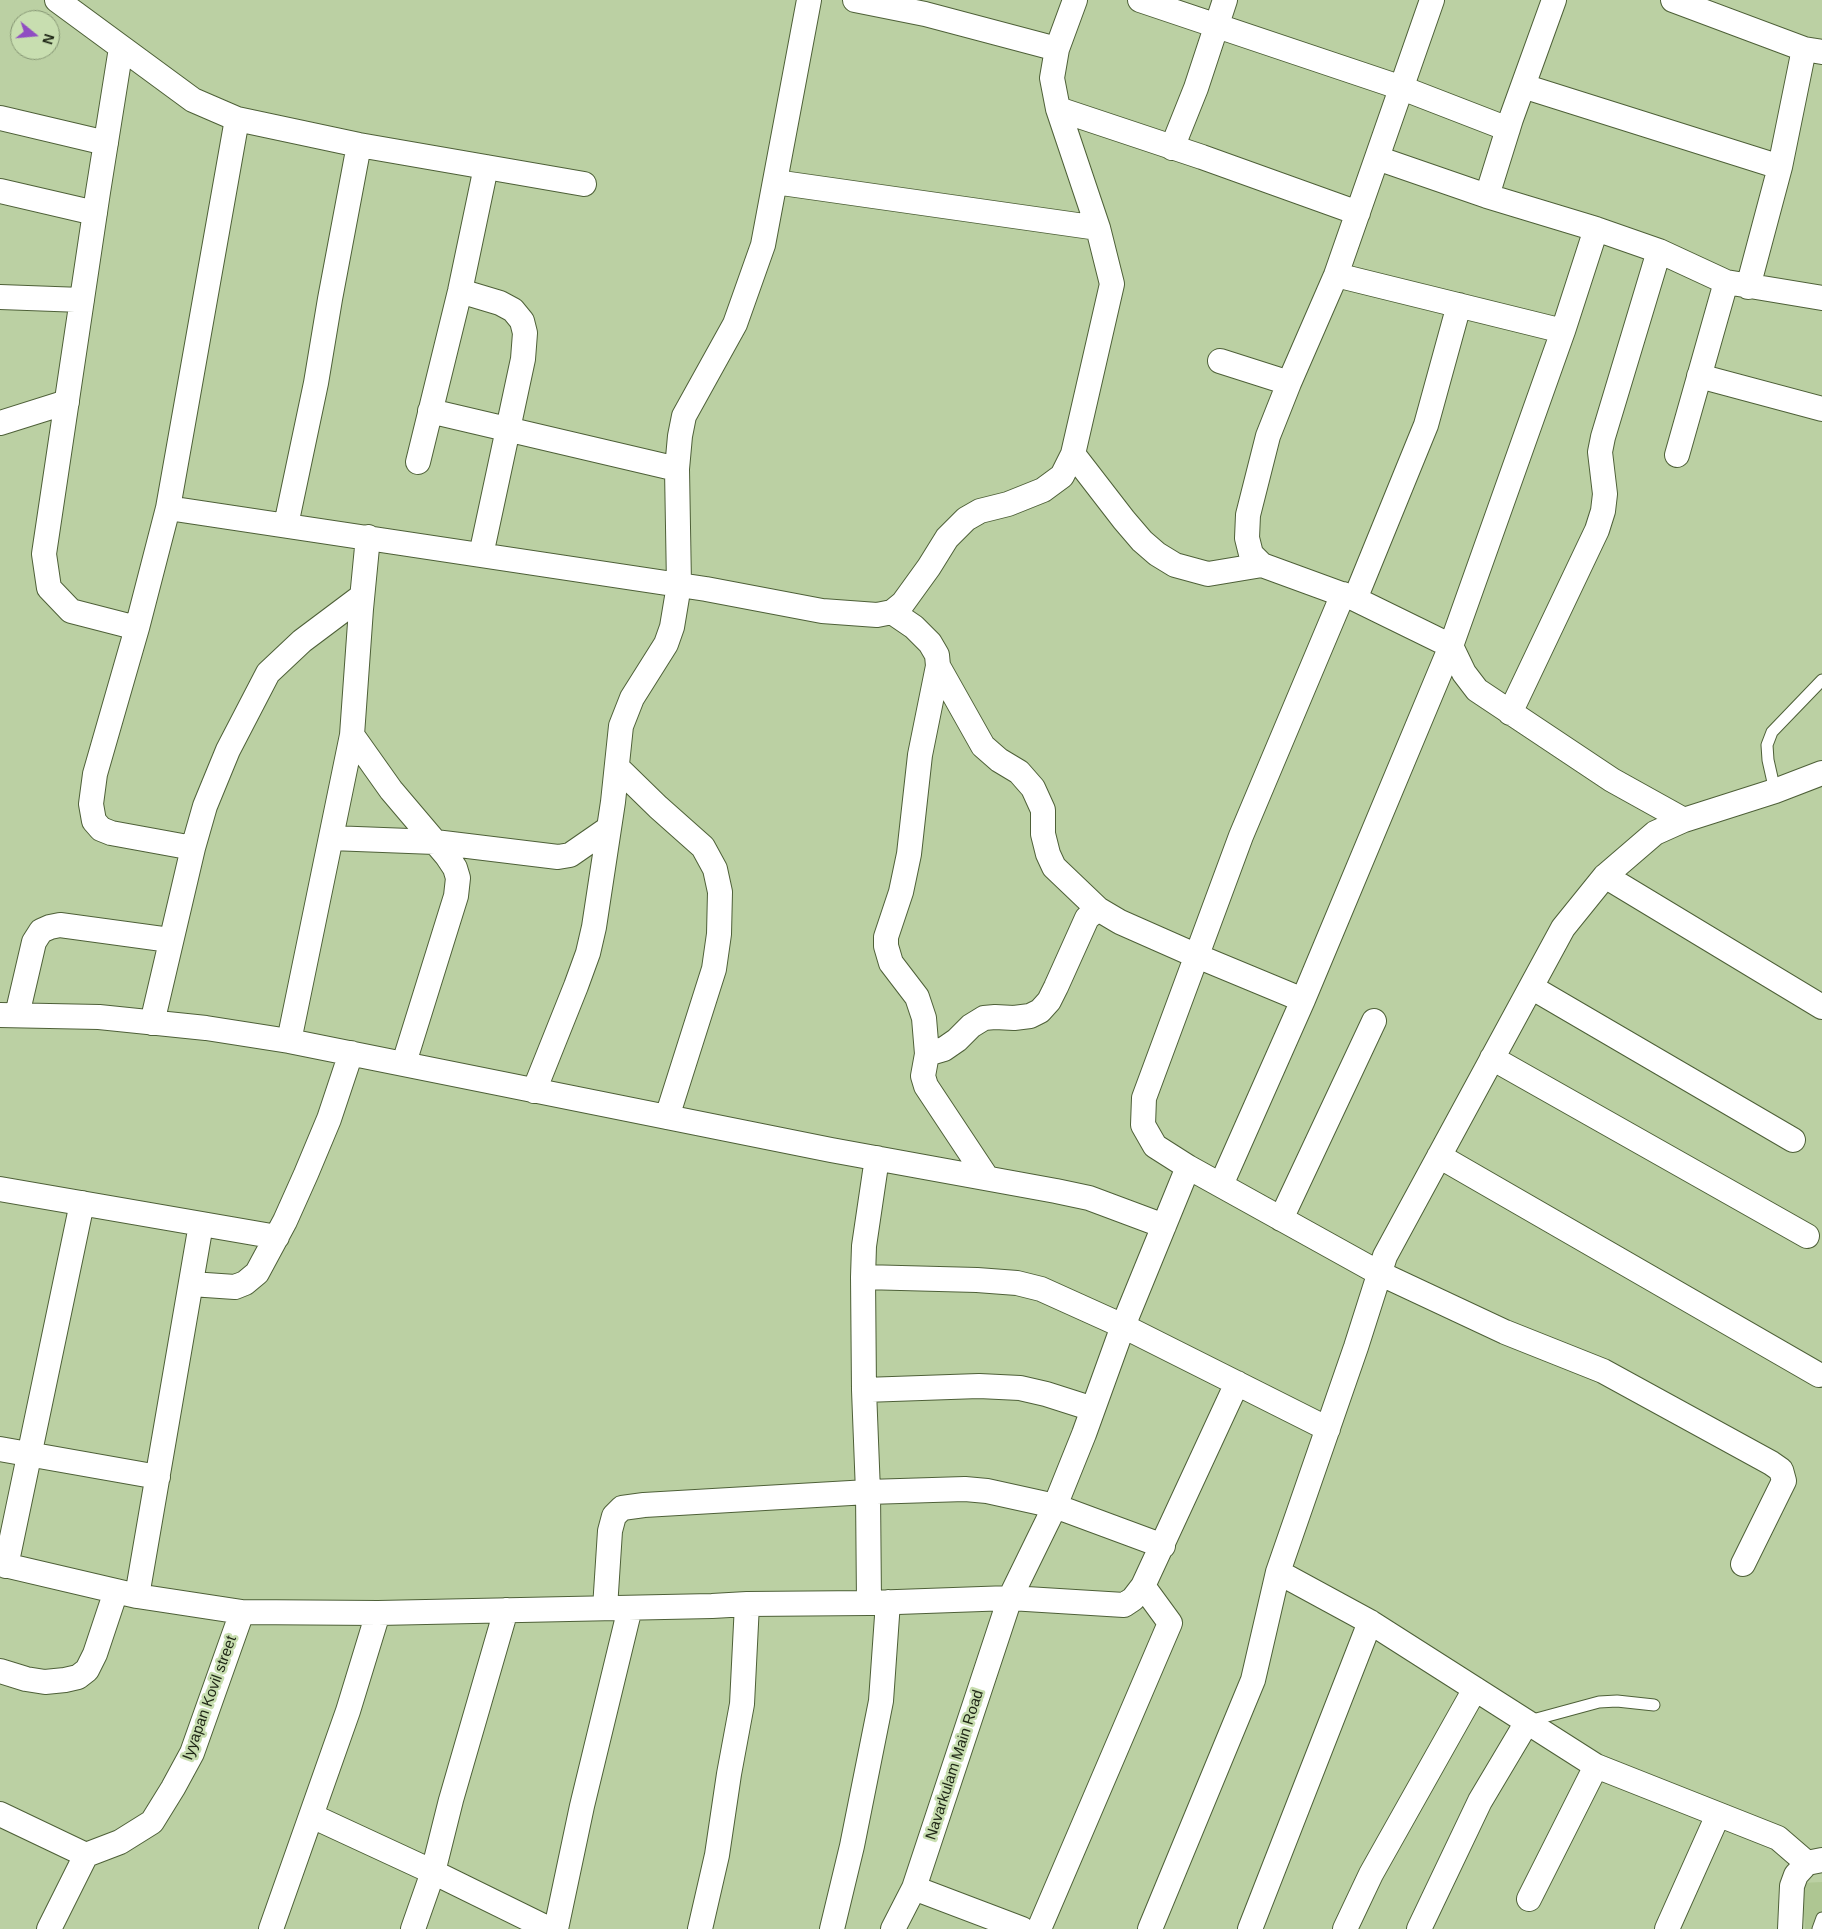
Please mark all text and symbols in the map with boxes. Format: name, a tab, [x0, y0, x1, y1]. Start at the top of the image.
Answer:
north arrow	[10, 10, 60, 60]
text: N	[39, 32, 58, 46]
street label: Iyyapan Kovil street	[179, 1633, 241, 1763]
street label: Navarkulam Main Road	[922, 1688, 988, 1842]

